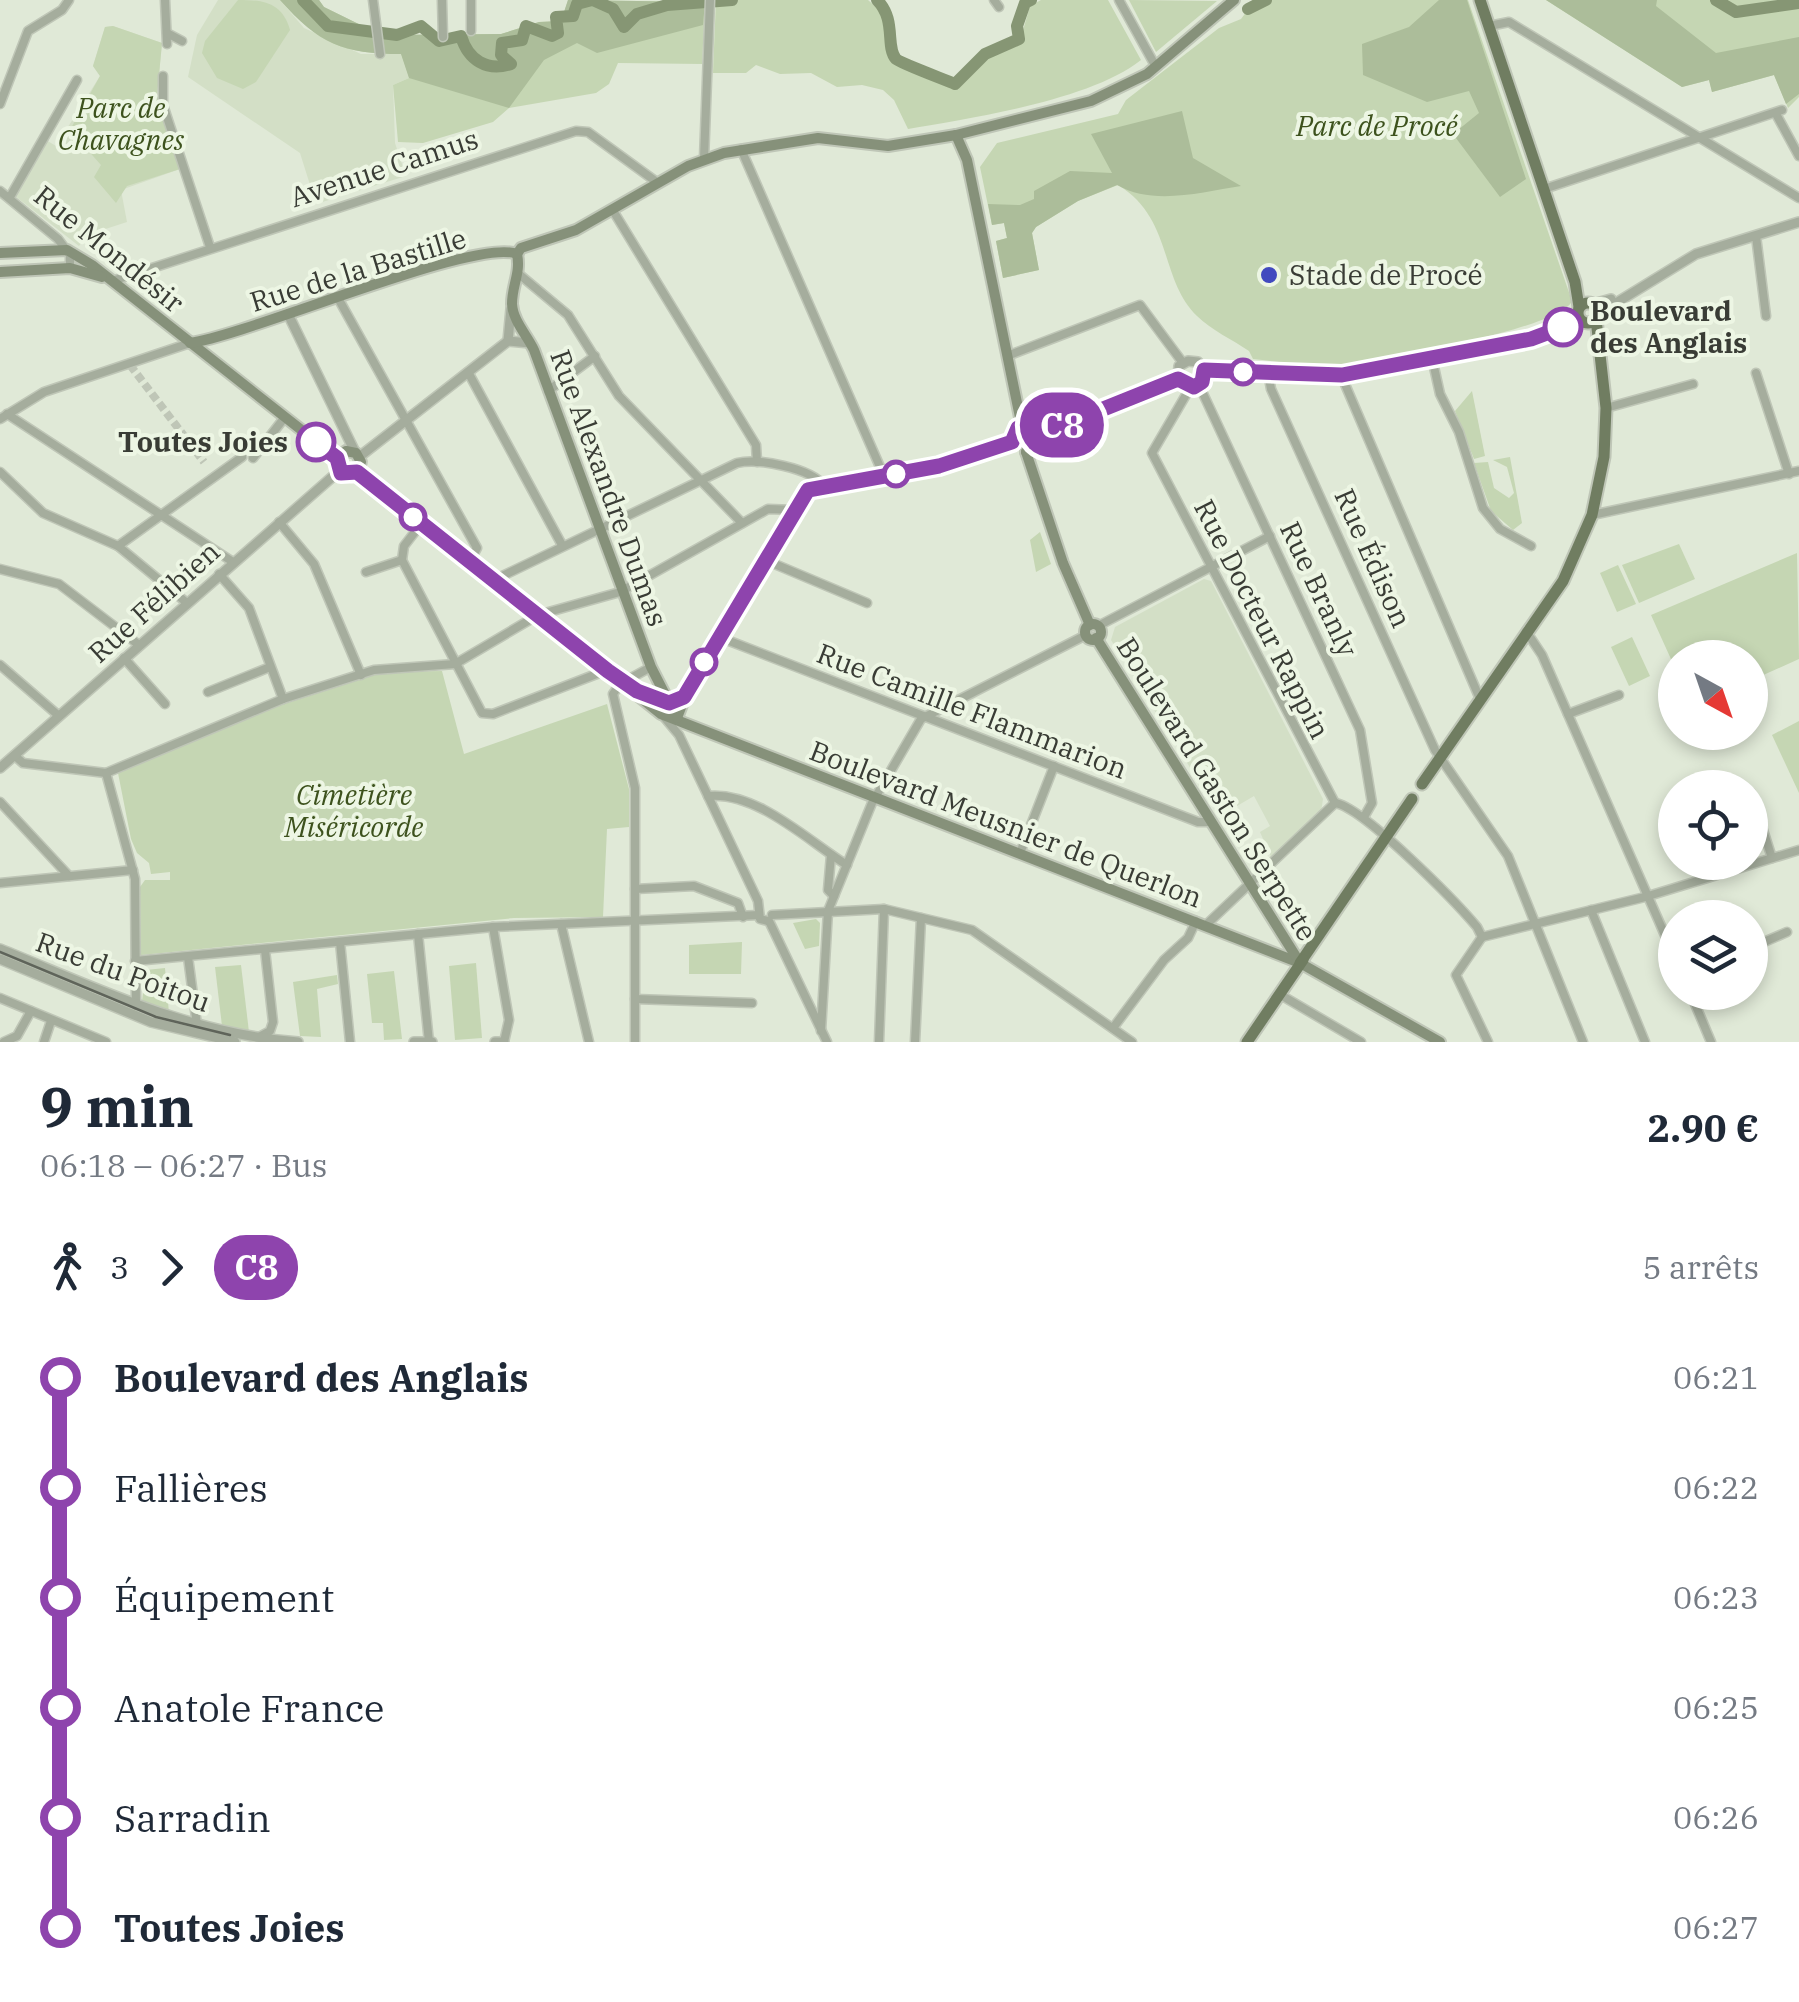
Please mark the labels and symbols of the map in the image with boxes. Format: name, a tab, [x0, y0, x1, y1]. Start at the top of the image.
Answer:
park label: Parc de Chavagnes	[58, 89, 185, 158]
park label: Parc de Procé	[1295, 107, 1458, 144]
street label: Avenue Camus	[285, 120, 483, 215]
street label: Rue Mondésir	[27, 177, 192, 321]
street label: Rue de la Bastille	[245, 219, 470, 320]
place label: Stade de Procé	[1289, 256, 1483, 293]
marker: Stade de Procé	[1258, 264, 1280, 286]
place label: Boulevard des Anglais	[1590, 292, 1747, 361]
marker: Boulevard des Anglais	[1544, 308, 1582, 346]
street label: Rue Alexandre Dumas	[542, 344, 677, 631]
unlabelled marker	[1230, 359, 1256, 385]
line badge: C8	[1017, 392, 1107, 458]
place label: Toutes Joies	[118, 423, 288, 460]
marker: Toutes Joies	[297, 423, 335, 461]
unlabelled marker	[883, 461, 909, 487]
street label: Rue Édison	[1326, 482, 1421, 633]
street label: Rue Docteur Rappin	[1186, 493, 1339, 745]
unlabelled marker	[400, 504, 426, 530]
street label: Rue Branly	[1272, 515, 1367, 662]
street label: Rue Félibien	[80, 533, 227, 670]
street label: Boulevard Gaston Serpette	[1109, 630, 1326, 947]
street label: Rue Camille Flammarion	[812, 634, 1133, 787]
north arrow	[1658, 640, 1768, 750]
unlabelled marker	[691, 649, 717, 675]
street label: Boulevard Meusnier de Querlon	[805, 731, 1208, 916]
park label: Cimetière Miséricorde	[283, 776, 424, 845]
street label: Rue du Poitou	[31, 923, 215, 1020]

